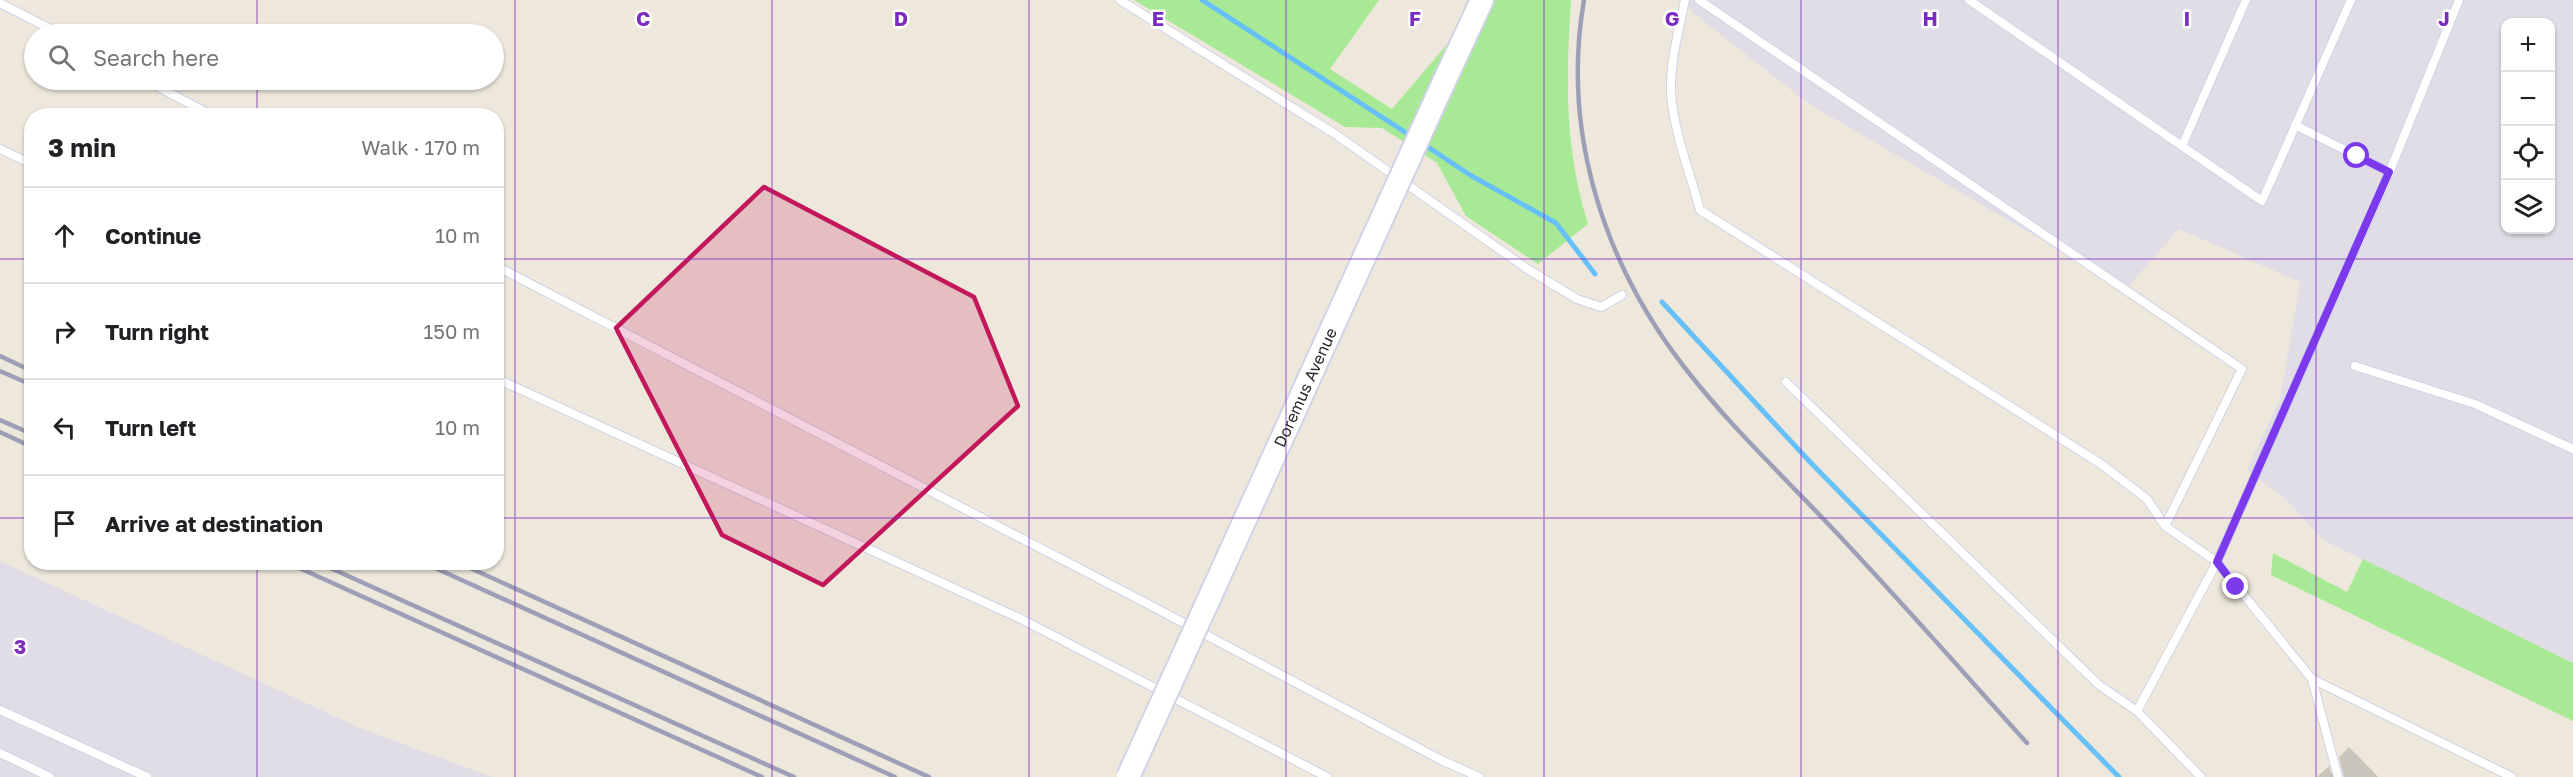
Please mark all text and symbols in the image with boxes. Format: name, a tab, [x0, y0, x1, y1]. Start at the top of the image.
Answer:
text: C	[636, 6, 650, 30]
text: D	[894, 6, 908, 30]
text: E	[1152, 6, 1164, 30]
text: F	[1409, 6, 1421, 30]
text: G	[1665, 6, 1679, 30]
text: H	[1922, 6, 1938, 30]
text: I	[2184, 6, 2190, 30]
text: J	[2438, 6, 2450, 30]
map controls	[2501, 18, 2555, 234]
button: +	[2501, 18, 2555, 72]
search box	[24, 24, 504, 90]
icon: search	[45, 41, 78, 74]
text: Search here	[93, 44, 219, 71]
button: −	[2501, 72, 2555, 126]
button: locate	[2501, 126, 2555, 180]
text: 3 min	[48, 132, 116, 163]
text: Walk · 170 m	[361, 135, 480, 159]
route start	[2343, 142, 2369, 168]
button: layers	[2501, 180, 2555, 234]
icon: ahead	[48, 219, 81, 252]
text: Continue	[105, 222, 201, 249]
text: 10 m	[435, 223, 480, 247]
icon: right	[48, 315, 81, 348]
text: Turn right	[105, 318, 209, 345]
text: 150 m	[424, 319, 480, 343]
street label: Doremus Avenue	[1269, 324, 1341, 450]
icon: left	[48, 411, 81, 444]
text: Turn left	[105, 414, 196, 441]
text: 10 m	[435, 415, 480, 439]
icon: arrive	[48, 507, 81, 540]
text: Arrive at destination	[105, 510, 323, 537]
route end	[2222, 573, 2248, 599]
text: 3	[14, 634, 26, 658]

